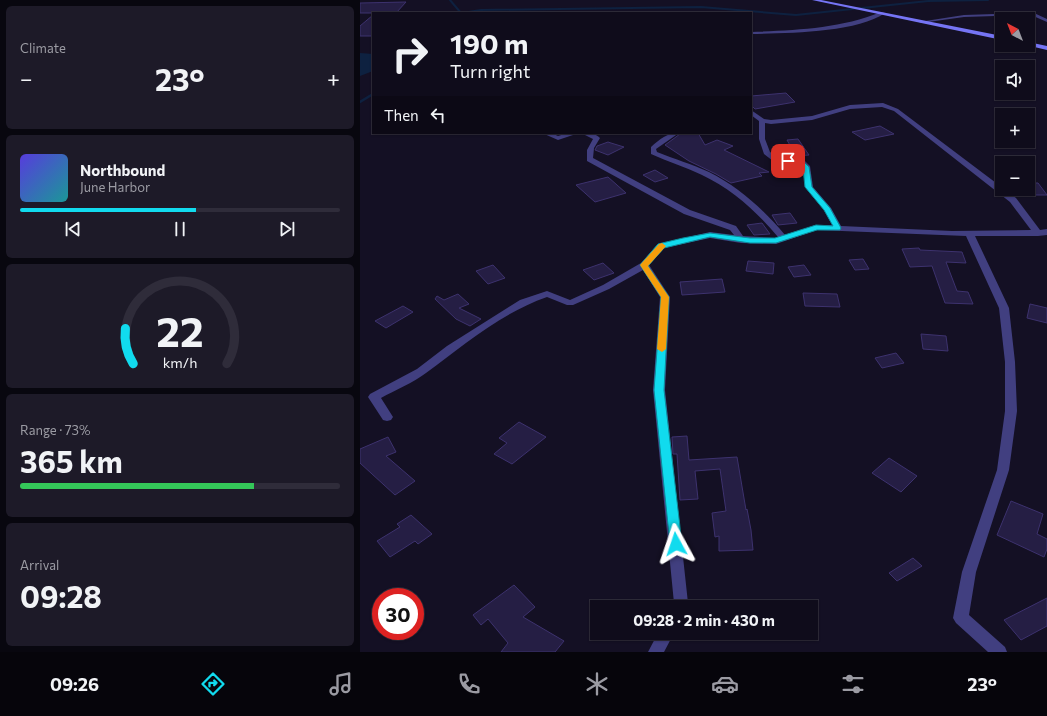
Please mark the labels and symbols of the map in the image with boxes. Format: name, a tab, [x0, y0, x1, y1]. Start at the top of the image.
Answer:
north arrow	[995, 12, 1035, 52]
pin	[771, 144, 805, 178]
position arrow	[655, 523, 697, 565]
speed limit sign: 30	[372, 588, 424, 640]

